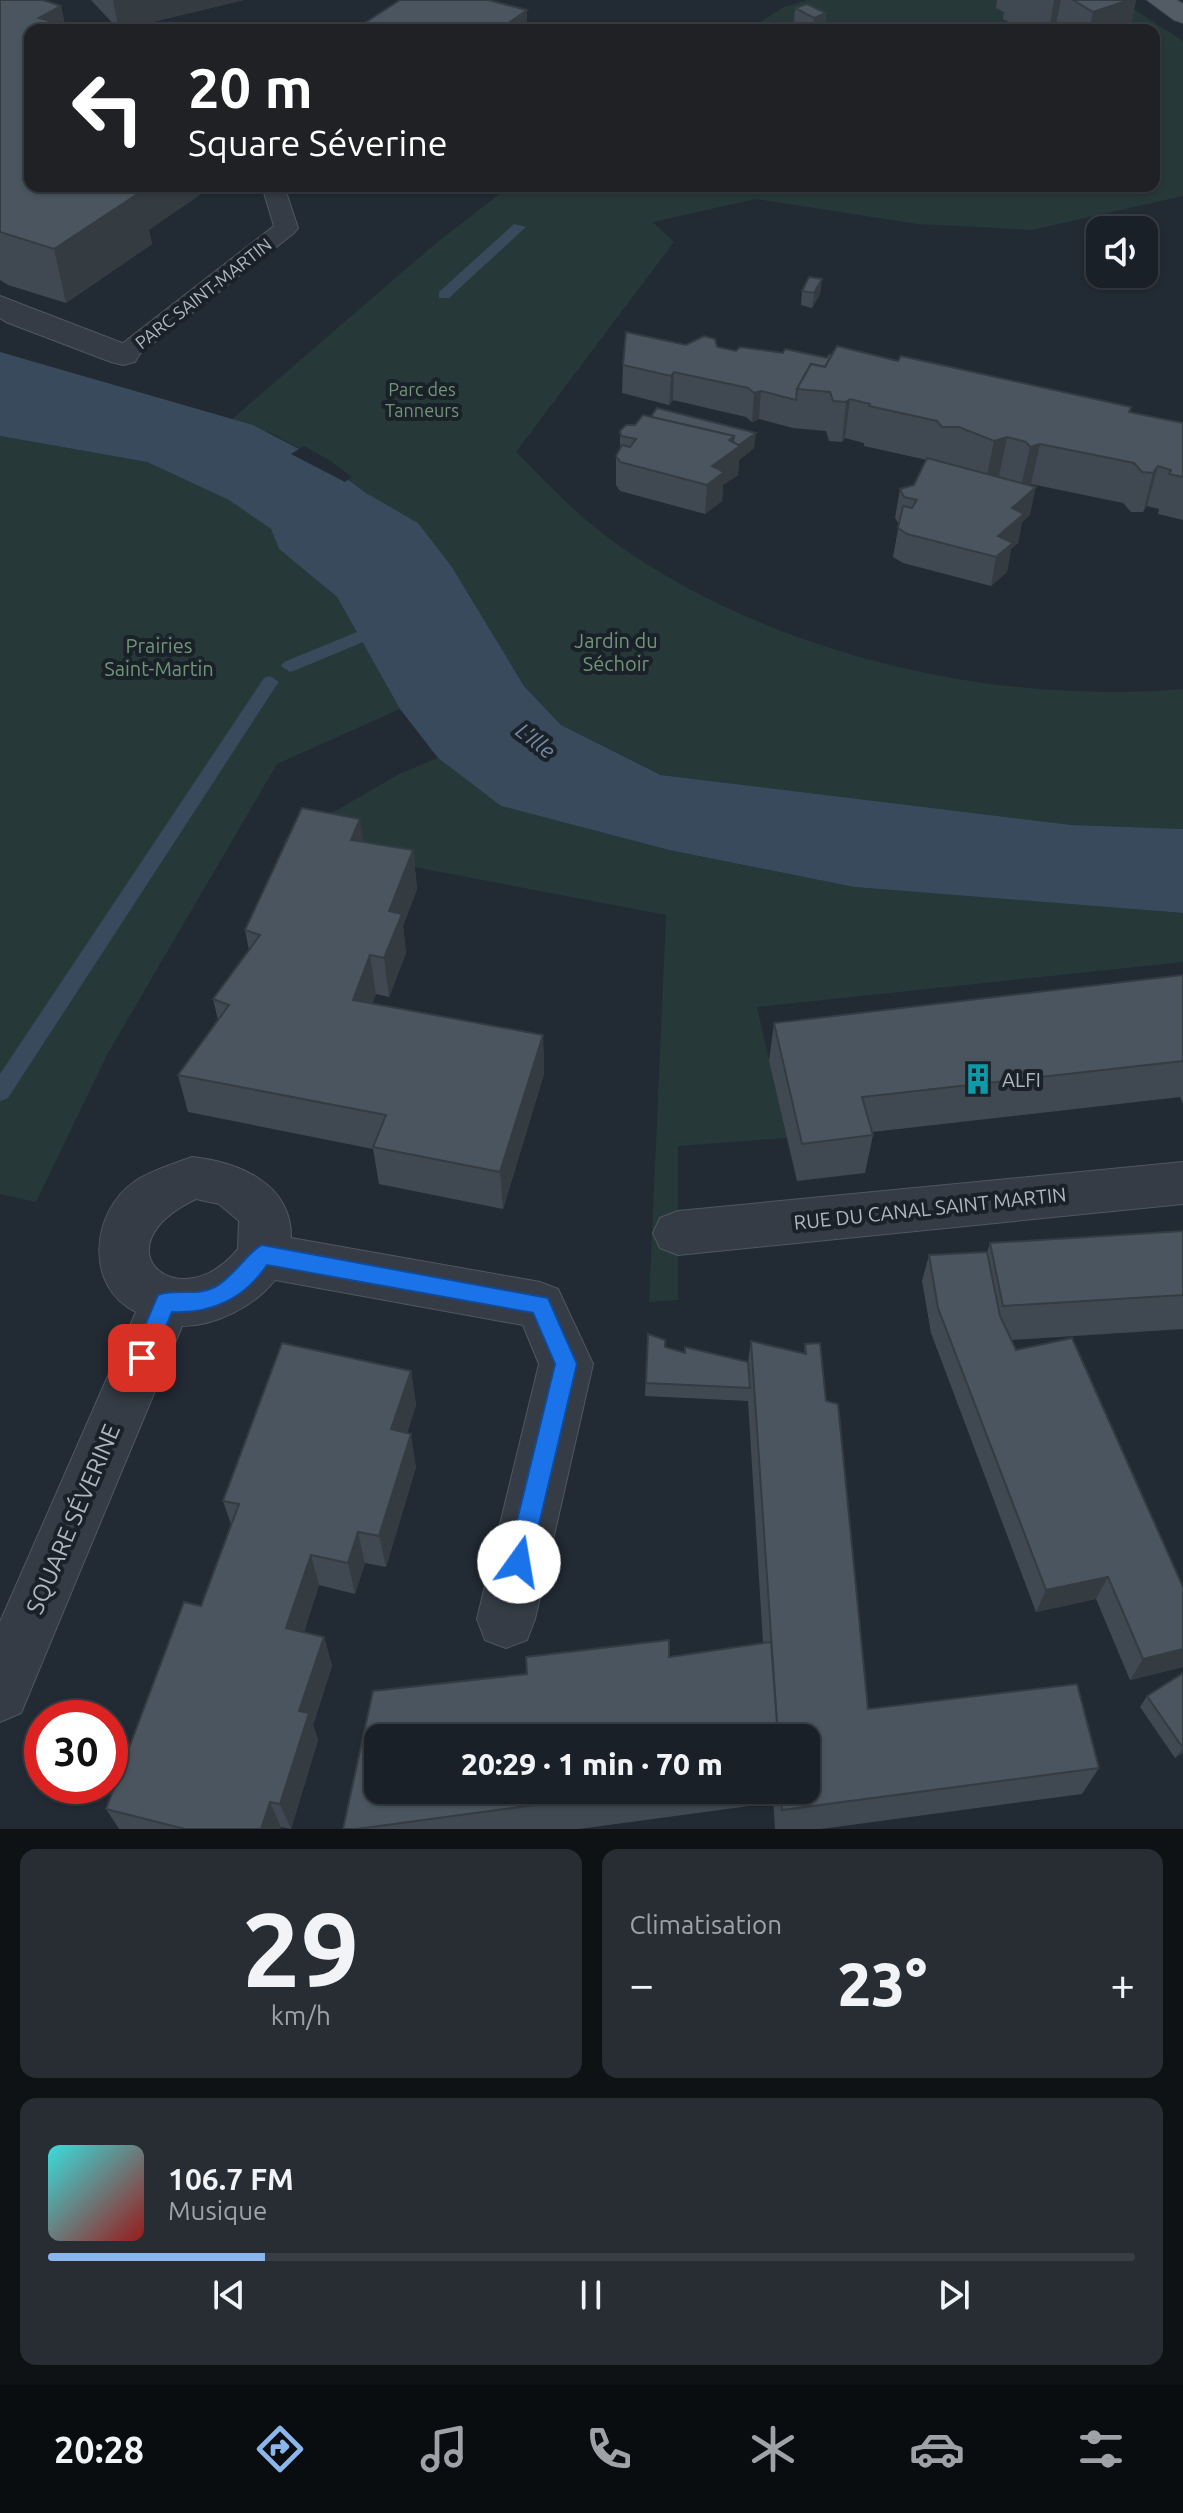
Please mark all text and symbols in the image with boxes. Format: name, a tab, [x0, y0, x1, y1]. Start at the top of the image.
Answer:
icon: left	[56, 56, 160, 160]
text: 20 m	[188, 56, 313, 119]
text: Square Séverine	[188, 122, 448, 163]
map controls	[1086, 216, 1158, 288]
button: sound	[1086, 216, 1158, 288]
street label: PARC SAINT-MARTIN	[131, 234, 275, 352]
park label: Parc des Tanneurs	[385, 379, 459, 420]
park label: Jardin du Séchoir	[574, 629, 658, 675]
park label: Prairies Saint-Martin	[104, 634, 214, 680]
water label: L'Ille	[512, 717, 560, 763]
building icon: ALFI	[961, 1062, 995, 1096]
place label: ALFI	[1002, 1068, 1041, 1091]
street label: RUE DU CANAL SAINT MARTIN	[793, 1182, 1067, 1234]
pin	[108, 1324, 176, 1392]
icon: arrive	[120, 1336, 164, 1380]
street label: SQUARE SÉVERINE	[20, 1420, 125, 1618]
position arrow	[477, 1520, 561, 1604]
speed limit sign: 30	[24, 1700, 128, 1804]
text: 20:29 · 1 min · 70 m	[461, 1747, 723, 1781]
text: 29	[242, 1890, 359, 2007]
text: Climatisation	[630, 1910, 782, 1939]
text: 23°	[838, 1950, 927, 2017]
text: −	[630, 1959, 654, 2008]
text: +	[1110, 1959, 1135, 2008]
text: km/h	[271, 2001, 331, 2030]
text: 106.7 FM	[168, 2162, 294, 2196]
text: Musique	[168, 2196, 267, 2225]
icon: previous	[207, 2273, 251, 2317]
icon: pause	[569, 2273, 613, 2317]
icon: next	[932, 2273, 976, 2317]
icon: directions	[252, 2421, 308, 2477]
icon: music	[416, 2421, 472, 2477]
icon: phone	[581, 2421, 637, 2477]
icon: climate	[745, 2421, 801, 2477]
icon: car	[909, 2421, 965, 2477]
icon: filters	[1073, 2421, 1129, 2477]
text: 20:28	[54, 2429, 144, 2470]

